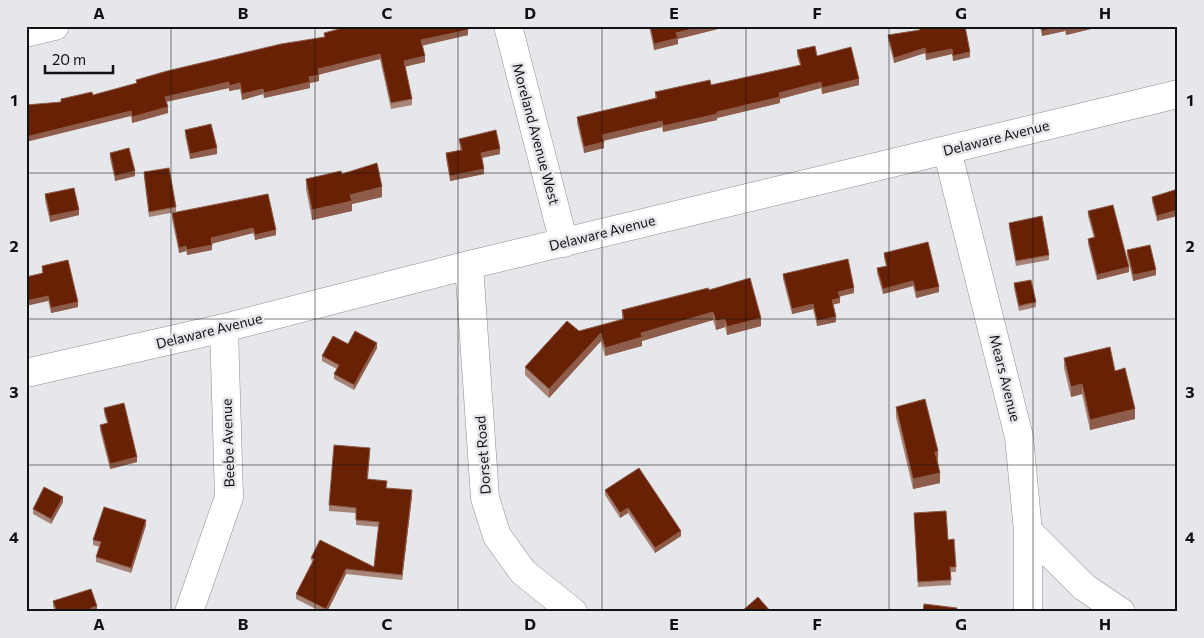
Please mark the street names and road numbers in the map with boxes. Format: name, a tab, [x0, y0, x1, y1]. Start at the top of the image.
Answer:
street label: Moreland Avenue West	[509, 61, 564, 207]
street label: Delaware Avenue	[941, 116, 1051, 159]
street label: Delaware Avenue	[547, 211, 657, 254]
street label: Delaware Avenue	[154, 309, 264, 352]
street label: Mears Avenue	[986, 333, 1025, 423]
street label: Beebe Avenue	[217, 398, 238, 488]
street label: Dorset Road	[471, 415, 494, 495]

